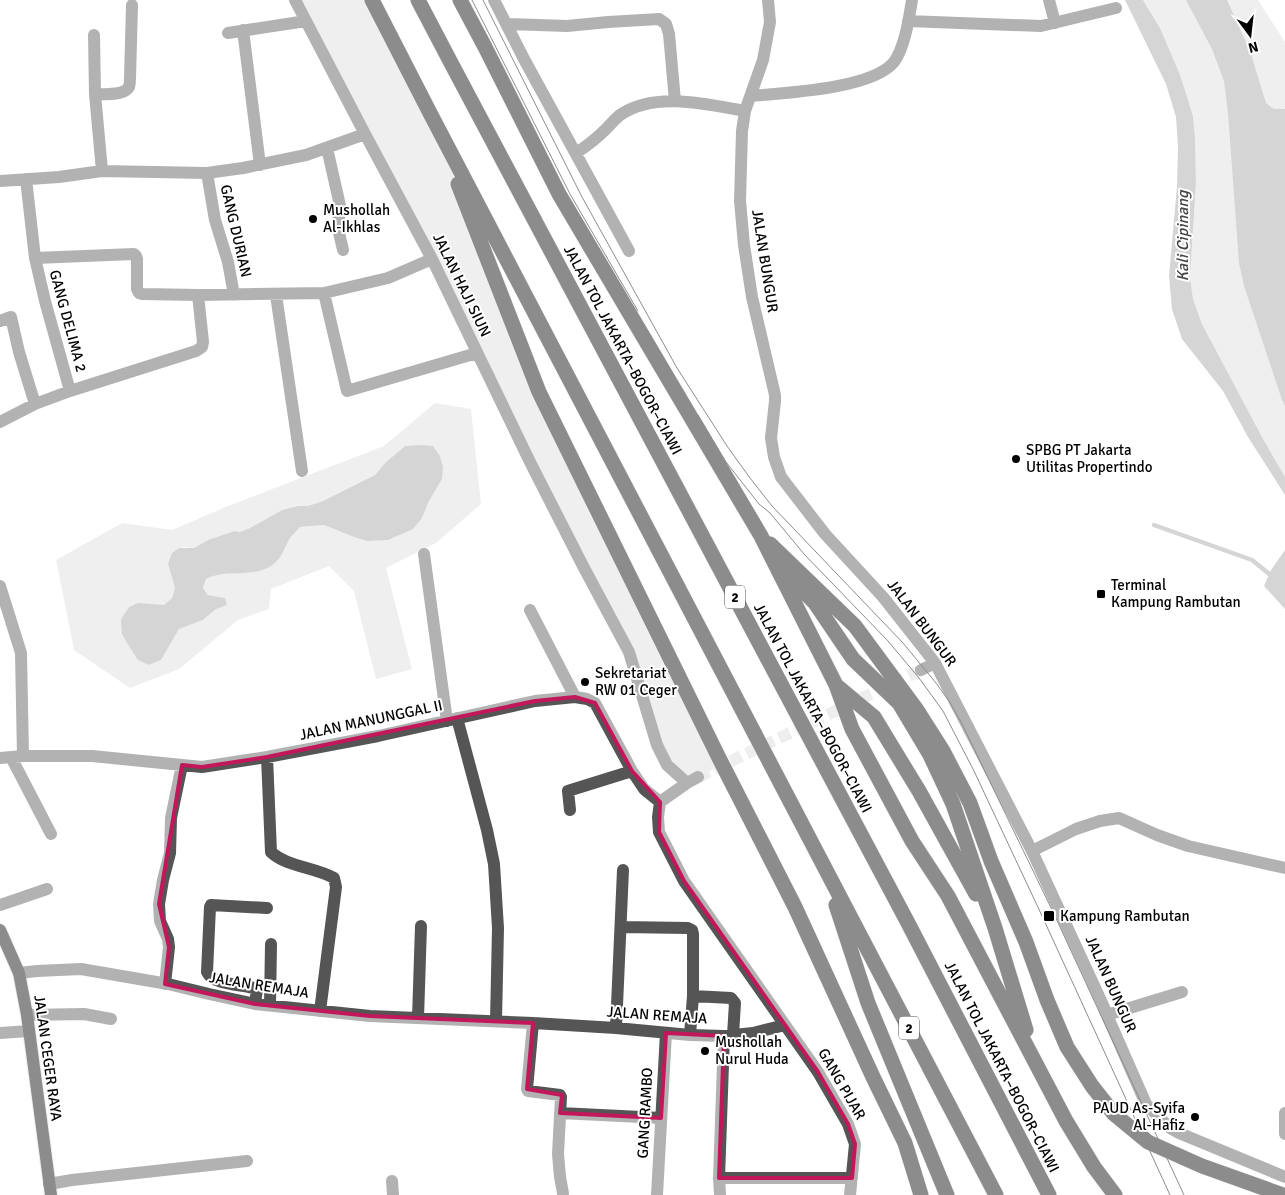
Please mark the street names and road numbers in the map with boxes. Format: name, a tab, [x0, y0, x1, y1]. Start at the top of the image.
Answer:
street label: GANG DURIAN	[217, 183, 255, 279]
street label: JALAN BUNGUR	[748, 208, 782, 314]
street label: JALAN HAJI SIUN	[429, 230, 495, 340]
street label: JALAN TOL JAKARTA–BOGOR–CIAWI	[560, 242, 686, 458]
street label: GANG DELIMA 2	[46, 268, 90, 374]
street label: JALAN BUNGUR	[884, 576, 960, 670]
road number: 2	[725, 586, 745, 608]
street label: JALAN TOL JAKARTA–BOGOR–CIAWI	[750, 600, 876, 816]
street label: JALAN MANUNGGAL II	[298, 696, 444, 744]
street label: JALAN BUNGUR	[1082, 933, 1140, 1035]
street label: JALAN TOL JAKARTA–BOGOR–CIAWI	[941, 958, 1063, 1176]
street label: JALAN REMAJA	[208, 968, 310, 1002]
street label: JALAN CEGER RAYA	[30, 994, 66, 1122]
street label: JALAN REMAJA	[606, 1003, 708, 1027]
road number: 2	[899, 1016, 919, 1040]
street label: GANG PIJAR	[814, 1045, 870, 1123]
street label: GANG RAMBO	[634, 1067, 656, 1159]

